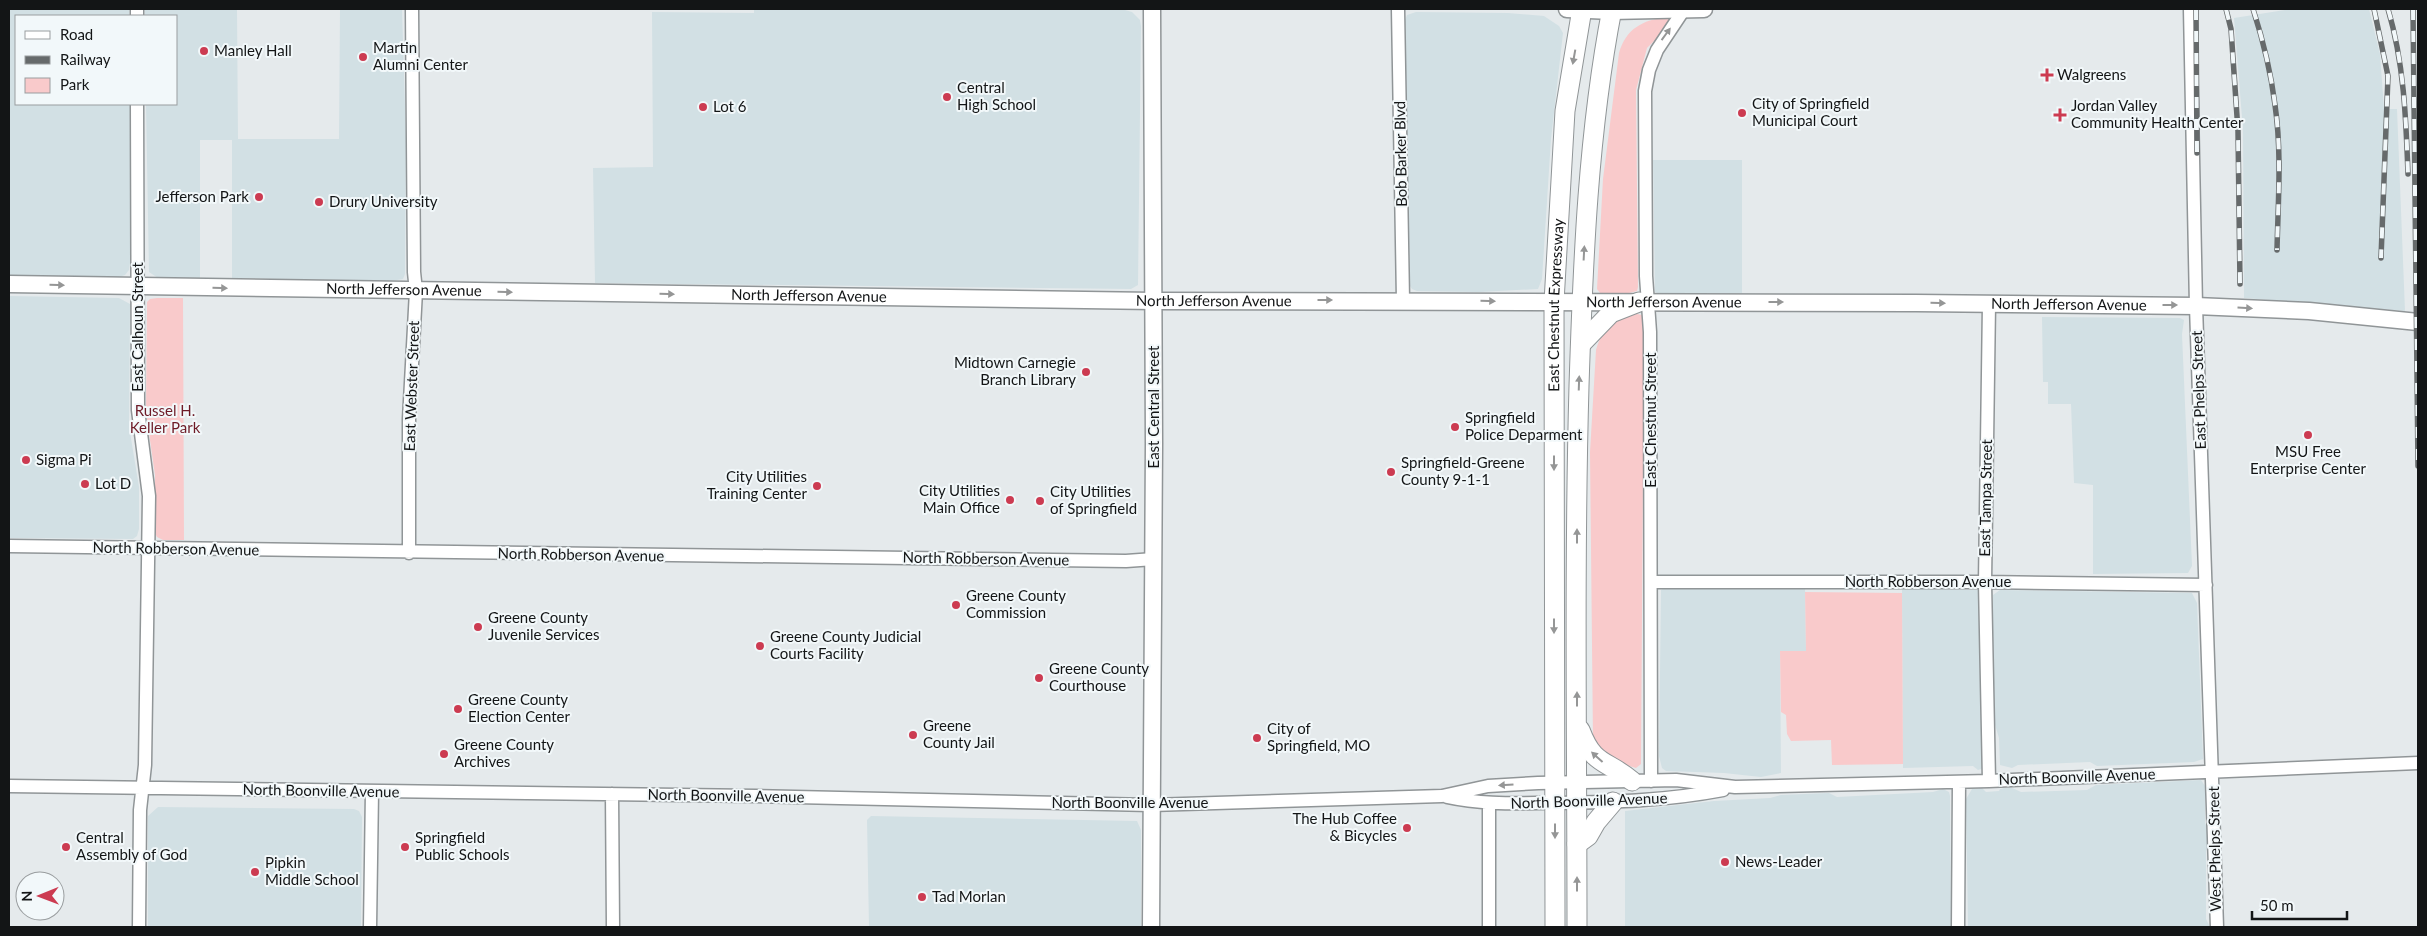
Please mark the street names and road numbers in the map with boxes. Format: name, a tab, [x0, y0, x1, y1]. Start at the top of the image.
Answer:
street label: Bob Barker Blvd	[1390, 101, 1410, 207]
street label: East Chestnut Expressway	[1544, 218, 1567, 392]
street label: East Calhoun Street	[128, 262, 146, 392]
street label: North Jefferson Avenue	[326, 279, 482, 299]
street label: North Jefferson Avenue	[731, 285, 887, 305]
street label: North Jefferson Avenue	[1136, 291, 1292, 309]
street label: North Jefferson Avenue	[1586, 292, 1742, 311]
street label: North Jefferson Avenue	[1991, 294, 2147, 313]
street label: East Webster Street	[400, 320, 422, 452]
street label: East Phelps Street	[2187, 330, 2209, 450]
street label: East Central Street	[1144, 345, 1162, 468]
street label: East Chestnut Street	[1641, 352, 1659, 488]
street label: East Tampa Street	[1975, 439, 1995, 557]
street label: North Robberson Avenue	[93, 538, 260, 558]
street label: North Robberson Avenue	[498, 544, 665, 564]
street label: North Robberson Avenue	[903, 548, 1070, 568]
street label: North Robberson Avenue	[1845, 572, 2011, 590]
street label: North Boonville Avenue	[1998, 764, 2156, 788]
street label: North Boonville Avenue	[242, 780, 400, 800]
street label: North Boonville Avenue	[647, 785, 805, 805]
street label: West Phelps Street	[2204, 786, 2224, 912]
street label: North Boonville Avenue	[1510, 788, 1668, 812]
street label: North Boonville Avenue	[1052, 793, 1209, 811]

